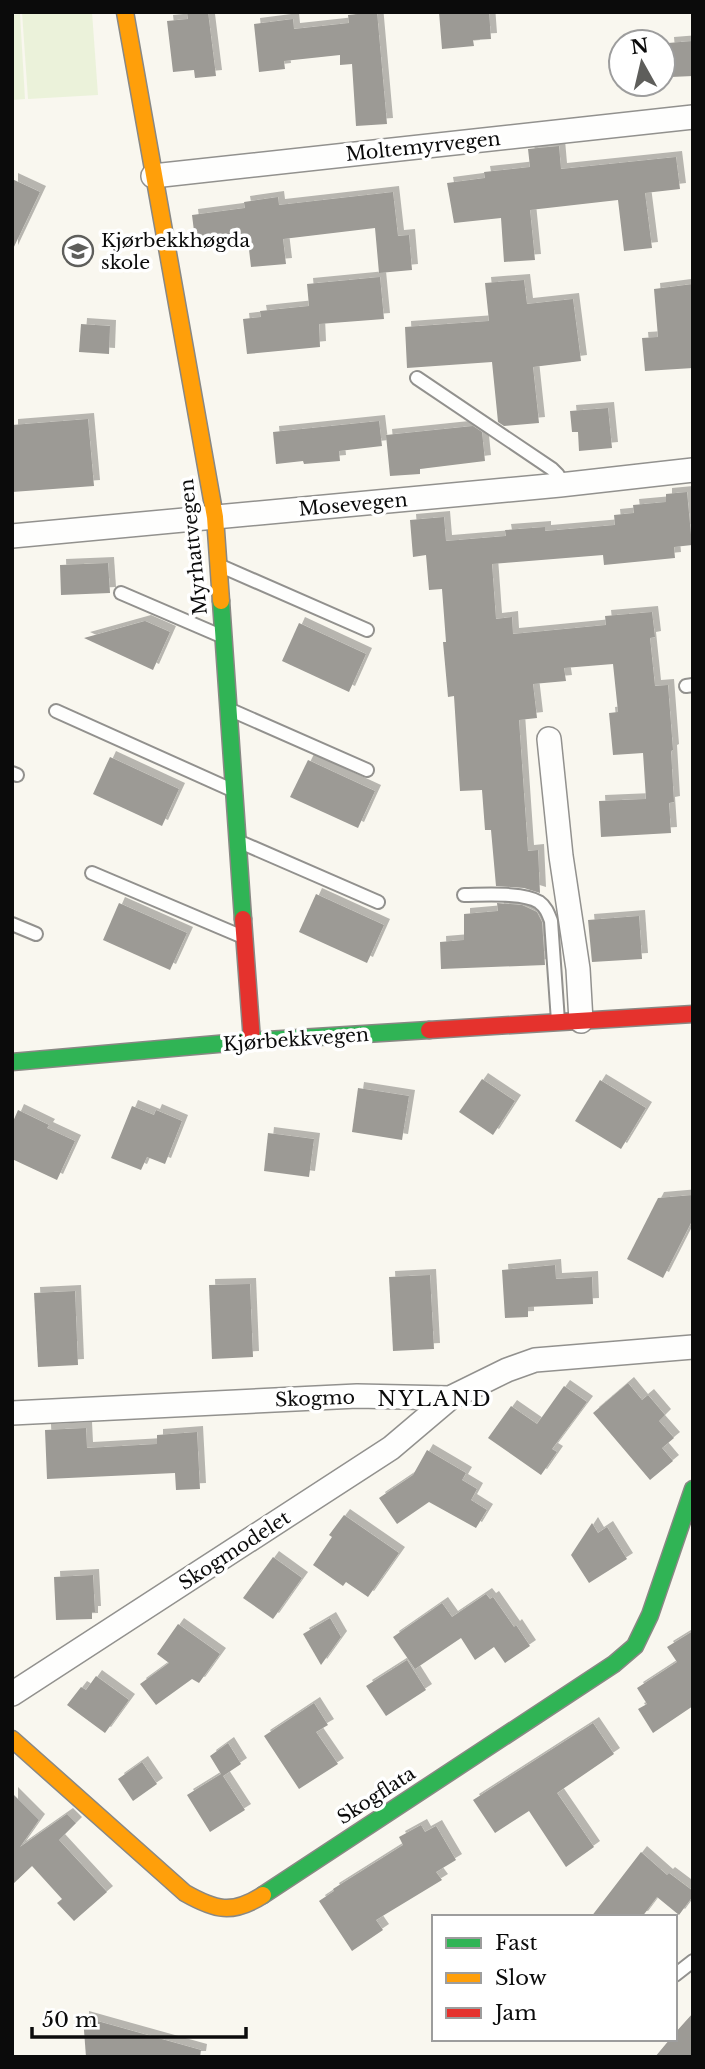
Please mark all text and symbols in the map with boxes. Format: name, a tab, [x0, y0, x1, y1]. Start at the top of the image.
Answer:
north arrow	[607, 28, 677, 98]
text: N	[629, 34, 650, 59]
street label: Moltemyrvegen	[345, 127, 502, 166]
place label: Kjørbekkhøgda skole	[101, 229, 250, 274]
school or university icon: Kjørbekkhøgda skole	[61, 234, 95, 268]
street label: Myrhattvegen	[175, 478, 212, 616]
street label: Mosevegen	[298, 488, 408, 521]
street label: Kjørbekkvegen	[222, 1023, 370, 1056]
street label: Skogmo	[275, 1386, 355, 1411]
district label: NYLAND	[377, 1386, 493, 1412]
street label: Skogmodelet	[174, 1506, 295, 1595]
street label: Skogflata	[333, 1761, 420, 1829]
legend	[432, 1915, 677, 2041]
text: Fast	[495, 1930, 537, 1956]
text: Slow	[495, 1965, 547, 1991]
scale bar	[32, 1996, 245, 2040]
text: Jam	[492, 2000, 537, 2026]
text: 50 m	[42, 2007, 98, 2033]

